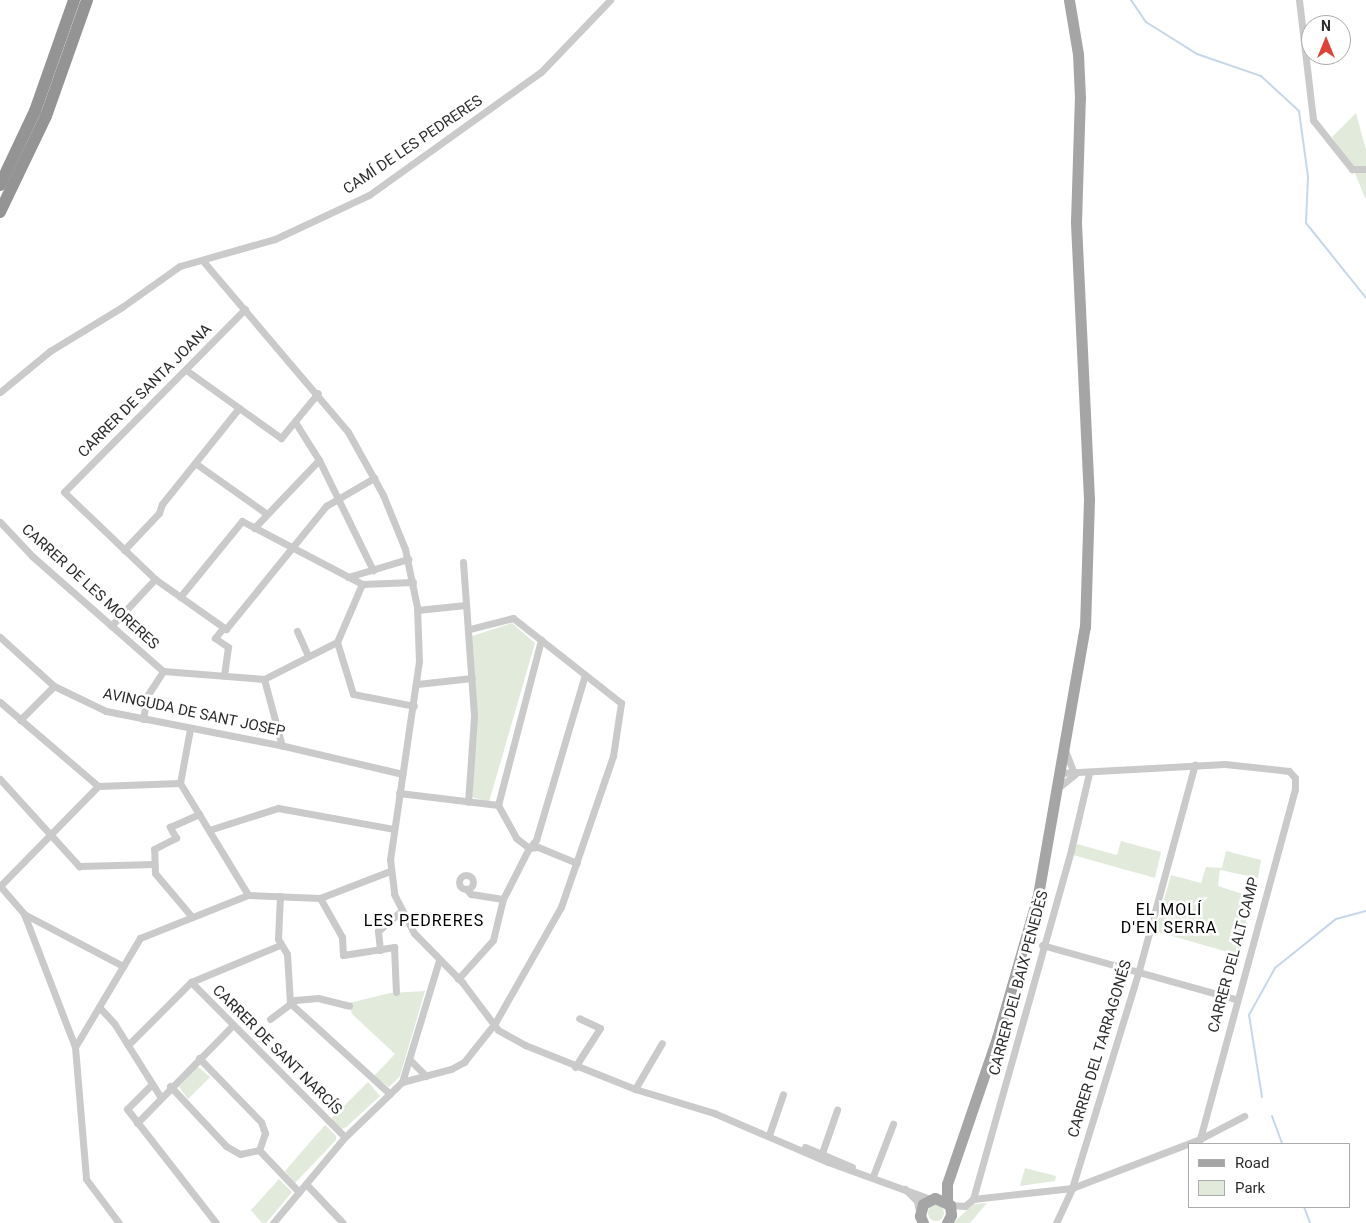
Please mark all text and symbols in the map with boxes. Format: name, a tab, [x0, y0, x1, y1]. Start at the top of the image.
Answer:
north arrow	[1301, 15, 1351, 65]
text: N	[1321, 18, 1331, 34]
street label: CAMÍ DE LES PEDRERES	[340, 92, 486, 198]
street label: CARRER DE SANTA JOANA	[74, 320, 216, 462]
street label: CARRER DE LES MORERES	[18, 521, 162, 653]
street label: AVINGUDA DE SANT JOSEP	[101, 685, 287, 741]
street label: CARRER DEL ALT CAMP	[1205, 875, 1263, 1035]
street label: CARRER DEL BAIX PENEDÈS	[986, 889, 1052, 1077]
district label: EL MOLÍ D'EN SERRA	[1119, 900, 1219, 938]
district label: LES PEDRERES	[362, 911, 486, 931]
street label: CARRER DEL TARRAGONÉS	[1064, 958, 1136, 1140]
street label: CARRER DE SANT NARCÍS	[208, 981, 346, 1119]
legend	[1188, 1143, 1351, 1208]
text: Road	[1235, 1154, 1269, 1172]
text: Park	[1235, 1179, 1265, 1197]

